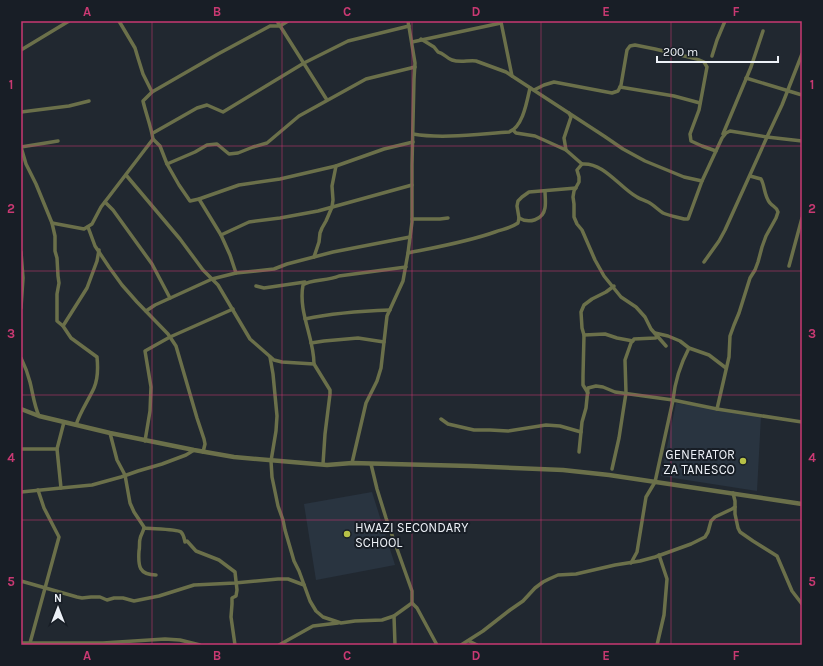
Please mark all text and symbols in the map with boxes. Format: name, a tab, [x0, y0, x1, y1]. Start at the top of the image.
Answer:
text: A	[83, 4, 91, 19]
text: B	[213, 4, 221, 19]
text: C	[343, 4, 351, 19]
text: D	[472, 4, 481, 19]
text: E	[602, 4, 610, 19]
text: F	[732, 4, 740, 19]
scale bar	[657, 38, 778, 64]
text: 200 m	[663, 45, 698, 59]
text: 1	[9, 77, 13, 92]
text: 1	[810, 77, 814, 92]
text: 2	[7, 201, 15, 216]
text: 2	[808, 201, 816, 216]
text: 3	[7, 326, 15, 341]
text: 3	[808, 326, 816, 341]
place label: GENERATOR ZA TANESCO	[663, 447, 735, 477]
text: 4	[7, 450, 15, 465]
text: 4	[808, 450, 816, 465]
marker: GENERATOR ZA TANESCO	[738, 456, 748, 466]
place label: HWAZI SECONDARY SCHOOL	[355, 520, 468, 550]
marker: HWAZI SECONDARY SCHOOL	[342, 529, 352, 539]
text: 5	[7, 574, 15, 589]
text: 5	[808, 574, 816, 589]
north arrow	[38, 588, 78, 628]
text: N	[54, 592, 62, 605]
text: A	[83, 648, 91, 663]
text: B	[213, 648, 221, 663]
text: C	[343, 648, 351, 663]
text: D	[472, 648, 481, 663]
text: E	[602, 648, 610, 663]
text: F	[732, 648, 740, 663]

